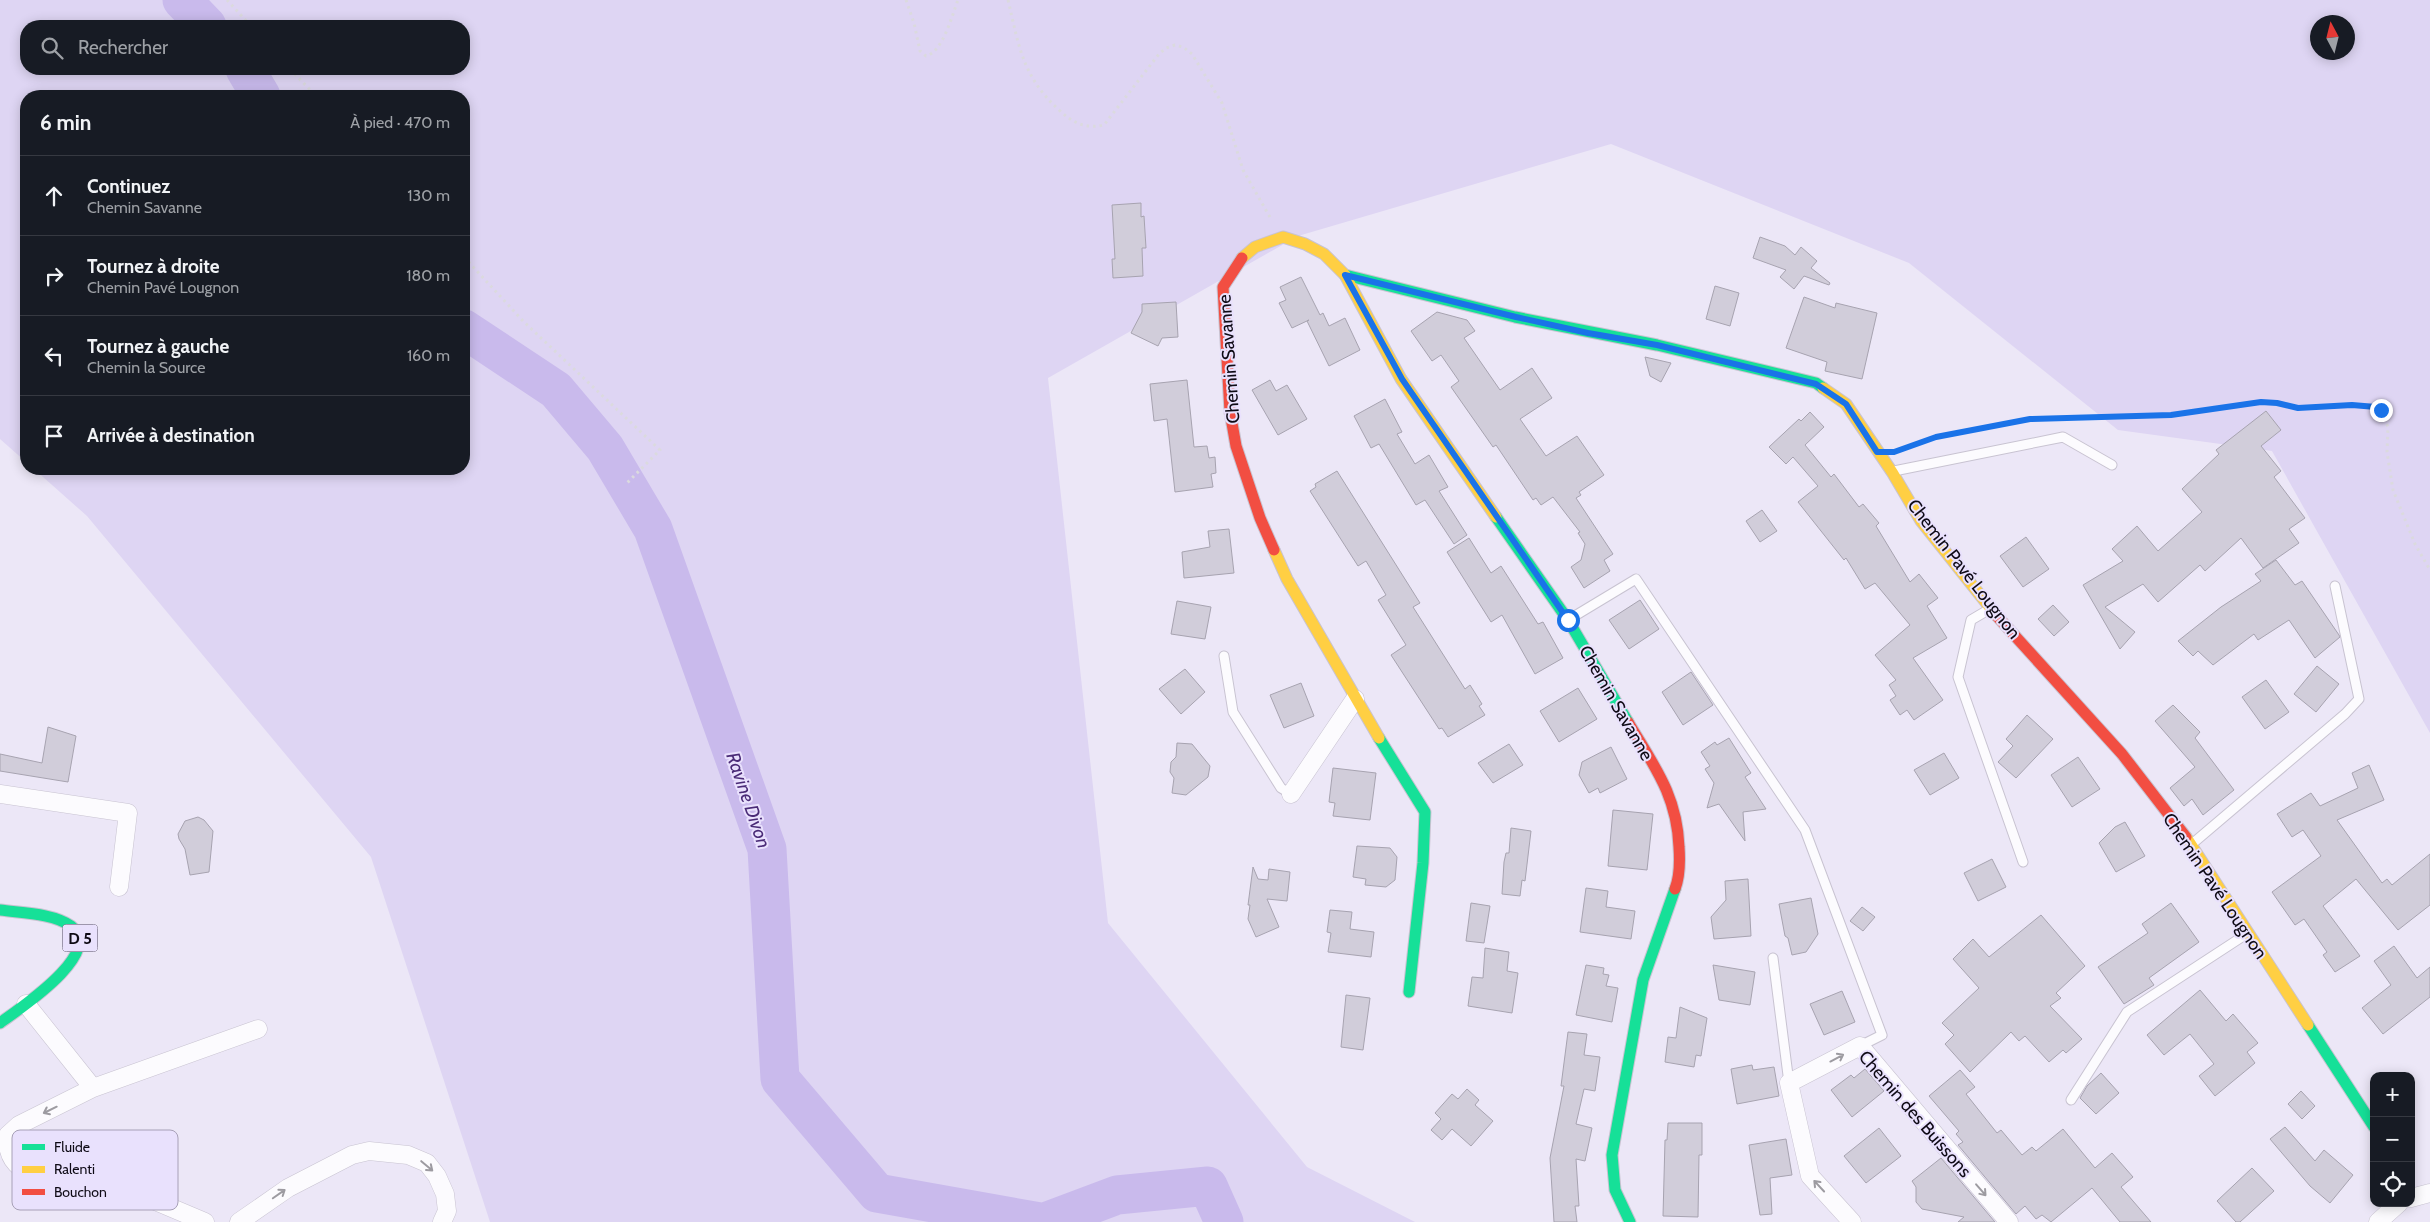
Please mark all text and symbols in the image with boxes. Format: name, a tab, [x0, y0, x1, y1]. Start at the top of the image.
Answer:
north arrow	[2310, 15, 2355, 60]
search box	[20, 20, 470, 75]
icon: search	[38, 34, 66, 62]
text: Rechercher	[78, 36, 168, 59]
text: 6 min	[40, 110, 91, 135]
text: À pied · 470 m	[350, 113, 450, 132]
text: Continuez	[87, 175, 170, 198]
icon: ahead	[40, 182, 68, 210]
text: 130 m	[407, 186, 450, 205]
text: Chemin Savanne	[87, 198, 202, 217]
text: Tournez à droite	[87, 255, 220, 278]
icon: right	[40, 262, 68, 290]
text: 180 m	[406, 266, 450, 285]
text: Chemin Pavé Lougnon	[87, 278, 239, 297]
street label: Chemin Savanne	[1214, 294, 1244, 424]
text: Tournez à gauche	[87, 335, 229, 358]
icon: left	[40, 342, 68, 370]
text: 160 m	[407, 346, 450, 365]
text: Chemin la Source	[87, 358, 205, 377]
route end	[2370, 399, 2393, 422]
icon: arrive	[40, 422, 68, 450]
text: Arrivée à destination	[87, 424, 255, 447]
street label: Chemin Pavé Lougnon	[1903, 495, 2025, 643]
route start	[1557, 609, 1580, 632]
street label: Chemin Savanne	[1574, 641, 1658, 765]
water label: Ravine Divon	[721, 749, 776, 851]
street label: Chemin Pavé Lougnon	[2158, 809, 2272, 963]
road number: D 5	[62, 924, 98, 951]
street label: Chemin des Buissons	[1854, 1046, 1976, 1182]
one-way arrow	[1829, 1053, 1844, 1063]
map controls	[2370, 1072, 2415, 1207]
button: +	[2370, 1072, 2415, 1117]
one-way arrow	[43, 1106, 58, 1115]
button: −	[2370, 1117, 2415, 1162]
legend	[12, 1130, 178, 1210]
text: Fluide	[54, 1138, 90, 1156]
text: Ralenti	[54, 1160, 95, 1178]
one-way arrow	[421, 1160, 434, 1171]
button: locate	[2370, 1162, 2415, 1207]
one-way arrow	[1813, 1180, 1825, 1193]
text: Bouchon	[54, 1183, 107, 1201]
one-way arrow	[1976, 1184, 1987, 1197]
one-way arrow	[271, 1189, 285, 1199]

